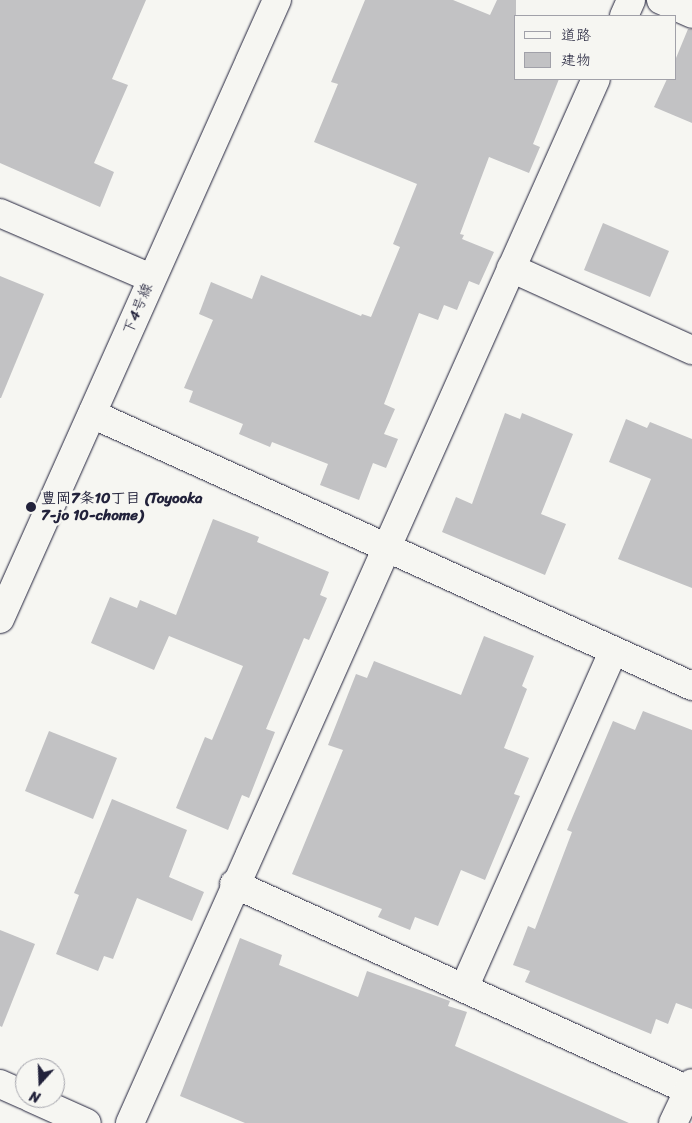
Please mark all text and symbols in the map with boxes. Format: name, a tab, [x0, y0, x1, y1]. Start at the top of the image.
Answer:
legend	[514, 15, 677, 80]
text: 道路	[561, 22, 591, 48]
text: 建物	[561, 47, 591, 73]
street label: 下4号線	[119, 280, 157, 338]
place label: 豊岡7条10丁目 (Toyooka 7-jo 10-chome)	[41, 489, 203, 524]
marker: 豊岡7条10丁目 (Toyooka 7-jo 10-chome)	[25, 501, 37, 513]
north arrow	[15, 1058, 65, 1108]
text: N	[26, 1083, 44, 1110]

